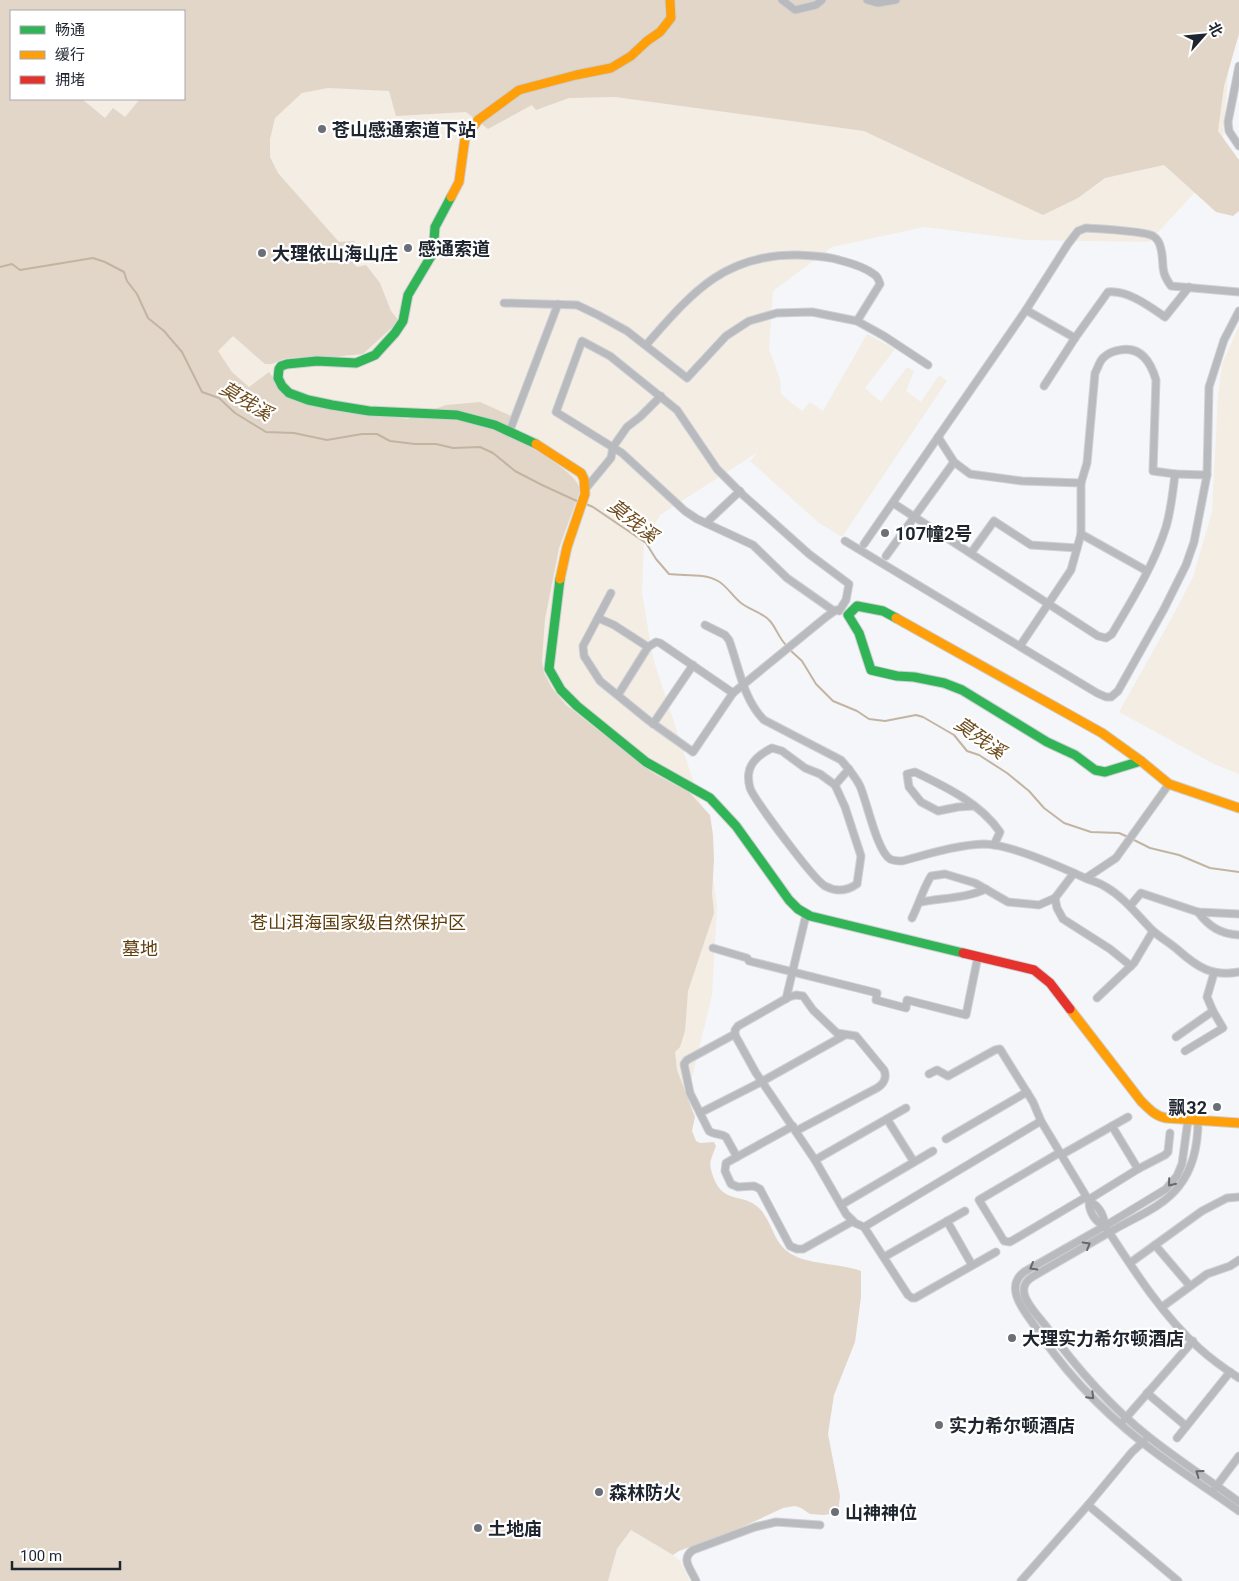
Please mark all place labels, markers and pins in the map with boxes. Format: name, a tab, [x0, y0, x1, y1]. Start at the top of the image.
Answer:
place label: 苍山感通索道下站	[332, 119, 476, 140]
marker: 苍山感通索道下站	[316, 123, 328, 135]
place label: 感通索道	[418, 238, 490, 259]
marker: 感通索道	[402, 242, 414, 254]
place label: 大理依山海山庄	[272, 243, 398, 264]
marker: 大理依山海山庄	[256, 247, 268, 259]
place label: 107幢2号	[895, 523, 972, 544]
marker: 107幢2号	[879, 527, 891, 539]
place label: 飘32	[1168, 1097, 1207, 1118]
marker: 飘32	[1211, 1101, 1223, 1113]
place label: 大理实力希尔顿酒店	[1022, 1328, 1184, 1349]
marker: 大理实力希尔顿酒店	[1006, 1332, 1018, 1344]
place label: 实力希尔顿酒店	[949, 1415, 1075, 1436]
marker: 实力希尔顿酒店	[933, 1419, 945, 1431]
place label: 森林防火	[609, 1482, 681, 1503]
marker: 森林防火	[593, 1486, 605, 1498]
place label: 山神神位	[845, 1502, 917, 1523]
marker: 山神神位	[829, 1506, 841, 1518]
place label: 土地庙	[488, 1518, 542, 1539]
marker: 土地庙	[472, 1522, 484, 1534]

